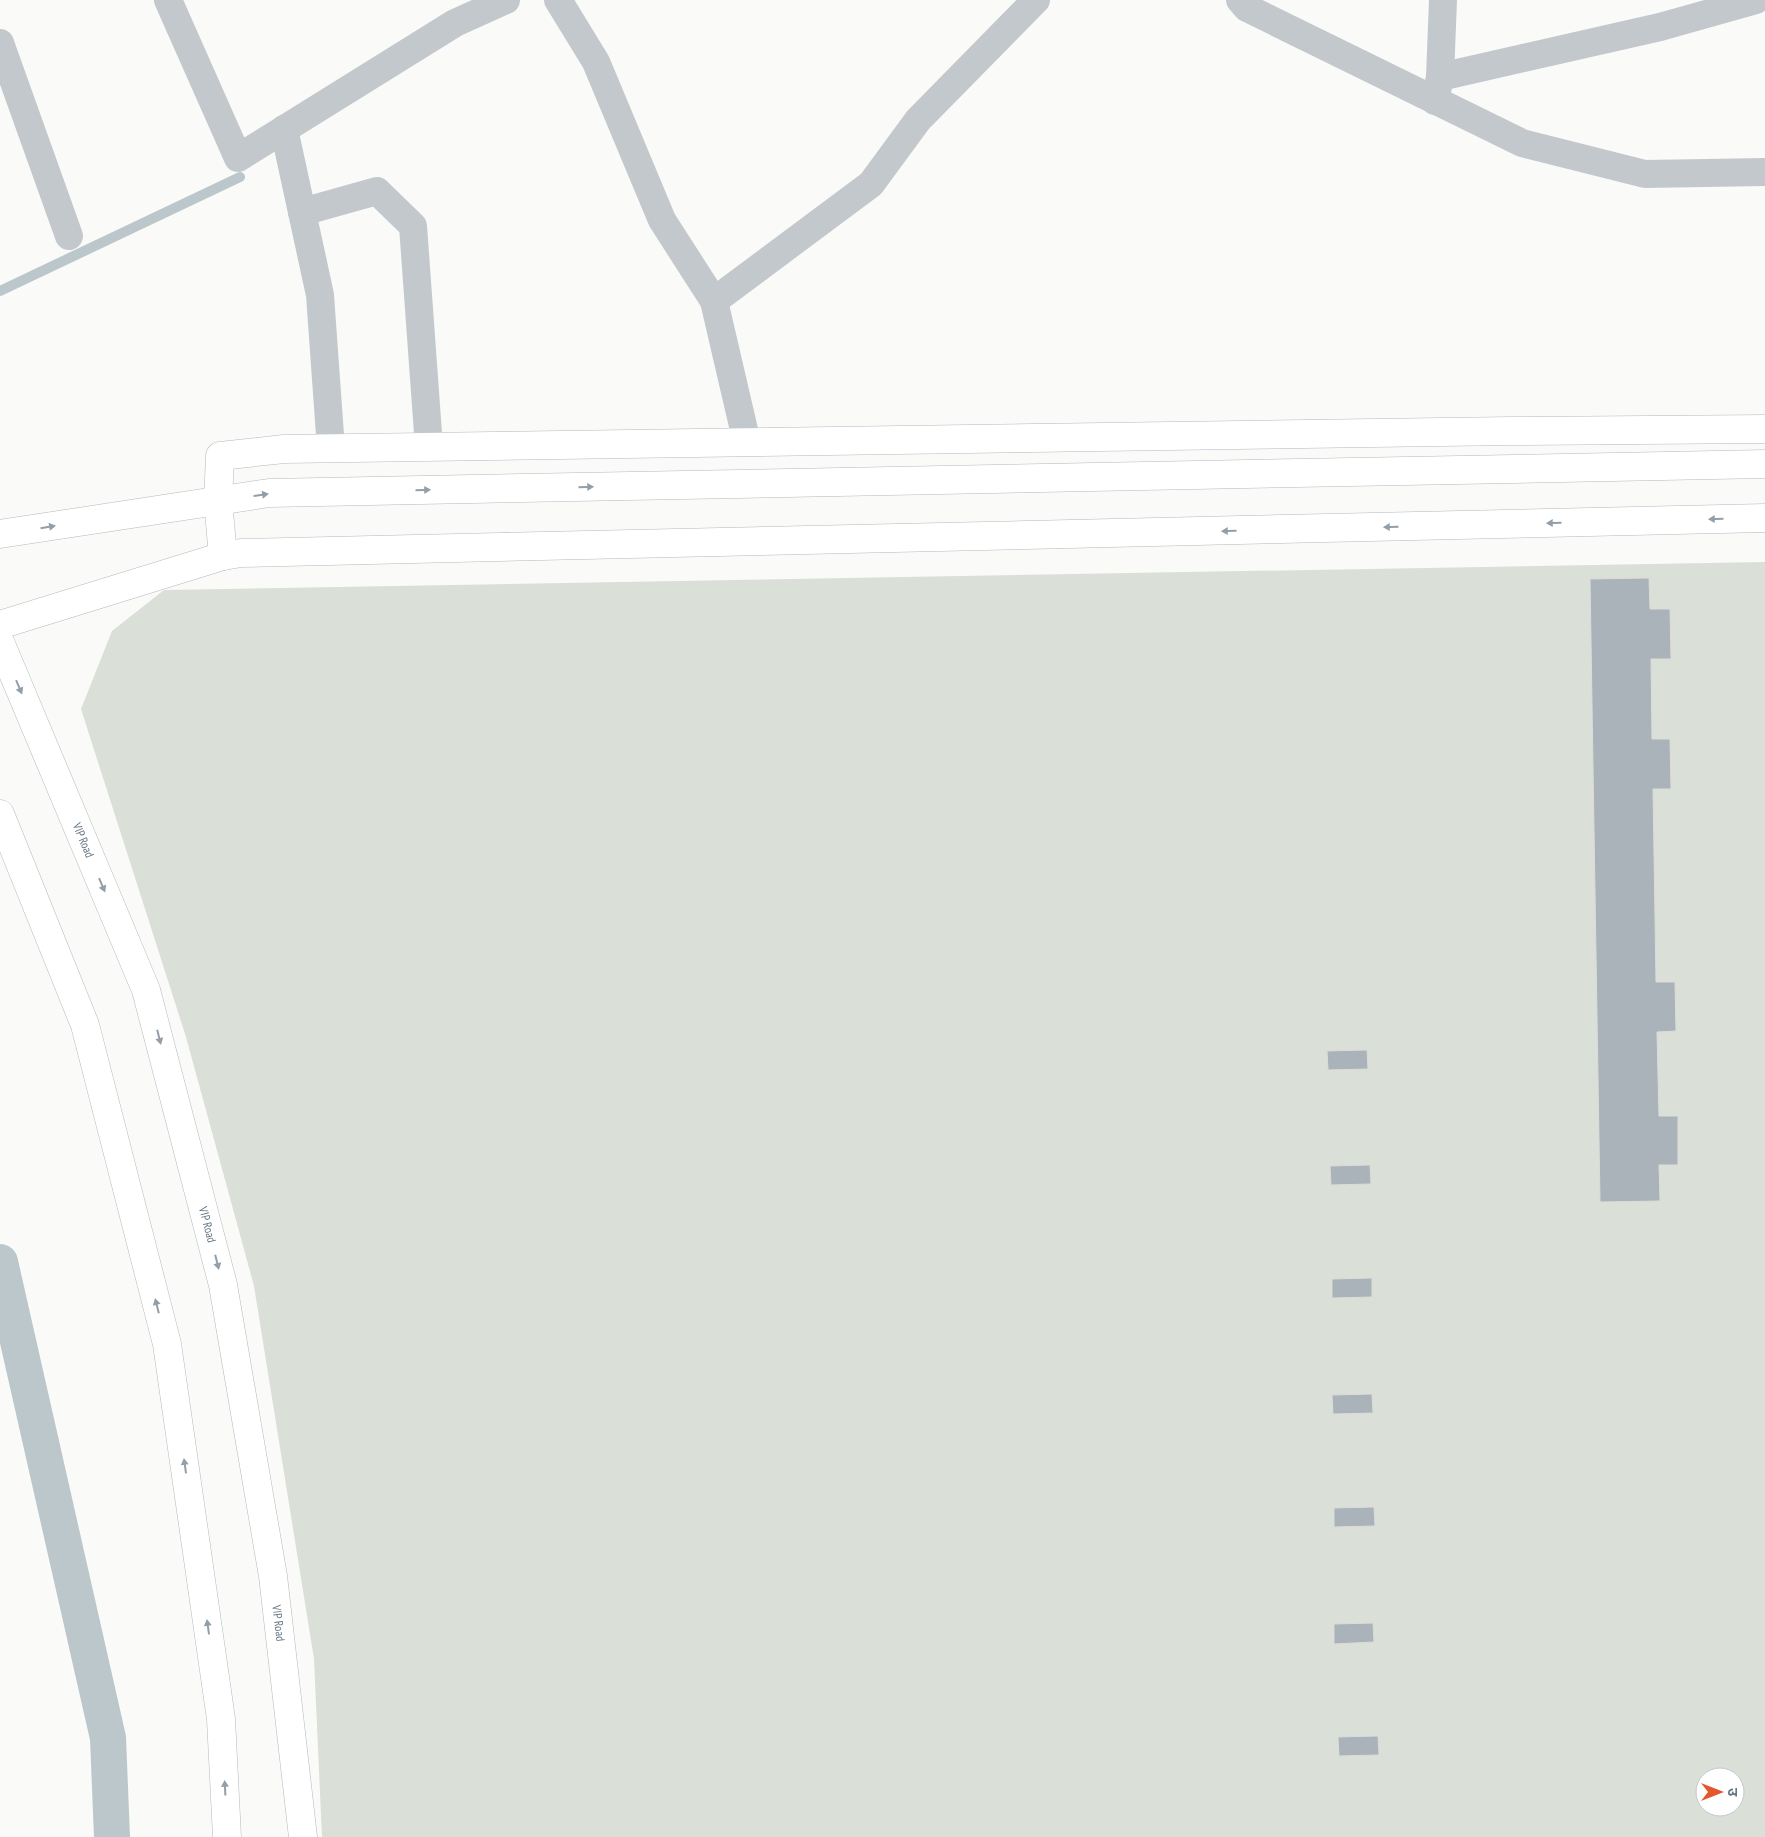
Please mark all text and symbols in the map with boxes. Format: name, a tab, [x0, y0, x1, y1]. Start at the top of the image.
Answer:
one-way arrow	[578, 483, 594, 491]
one-way arrow	[415, 486, 431, 494]
one-way arrow	[253, 490, 269, 498]
one-way arrow	[1708, 516, 1724, 524]
one-way arrow	[1546, 519, 1562, 527]
one-way arrow	[41, 522, 57, 530]
one-way arrow	[1383, 523, 1399, 531]
one-way arrow	[1221, 527, 1237, 535]
one-way arrow	[15, 680, 23, 695]
street label: VIP Road	[69, 819, 98, 860]
one-way arrow	[99, 878, 107, 892]
one-way arrow	[155, 1030, 163, 1045]
street label: VIP Road	[196, 1204, 220, 1244]
one-way arrow	[213, 1255, 221, 1270]
one-way arrow	[153, 1298, 161, 1313]
one-way arrow	[181, 1458, 189, 1474]
street label: VIP Road	[269, 1603, 288, 1642]
one-way arrow	[204, 1619, 212, 1635]
north arrow	[1695, 1767, 1745, 1817]
one-way arrow	[220, 1780, 228, 1796]
text: उ	[1724, 1788, 1742, 1797]

